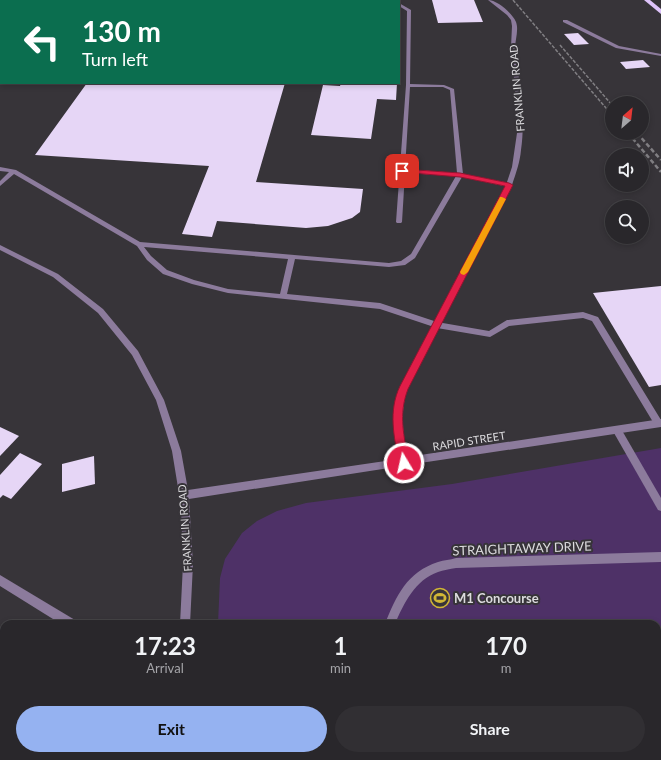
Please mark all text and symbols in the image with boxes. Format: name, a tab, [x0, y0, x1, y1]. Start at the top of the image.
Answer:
text: 130 m	[82, 14, 161, 48]
icon: left	[16, 16, 68, 68]
street label: FRANKLIN ROAD	[506, 44, 527, 132]
text: Turn left	[82, 48, 148, 70]
north arrow	[605, 96, 649, 140]
map controls	[605, 96, 649, 244]
button: sound	[605, 148, 649, 192]
pin	[385, 154, 419, 188]
icon: arrive	[391, 160, 413, 182]
button: search	[605, 200, 649, 244]
street label: RAPID STREET	[431, 428, 507, 453]
position arrow	[383, 442, 425, 484]
street label: FRANKLIN ROAD	[175, 484, 194, 572]
street label: STRAIGHTAWAY DRIVE	[452, 538, 592, 558]
sports icon: M1 Concourse	[429, 587, 451, 609]
place label: M1 Concourse	[454, 590, 539, 606]
text: 17:23	[134, 631, 196, 660]
text: 1	[334, 631, 348, 660]
text: 170	[485, 631, 527, 660]
text: Arrival	[146, 660, 184, 676]
text: min	[330, 660, 351, 676]
text: m	[501, 660, 511, 676]
button: Exit	[16, 706, 327, 752]
button: Share	[335, 706, 645, 752]

